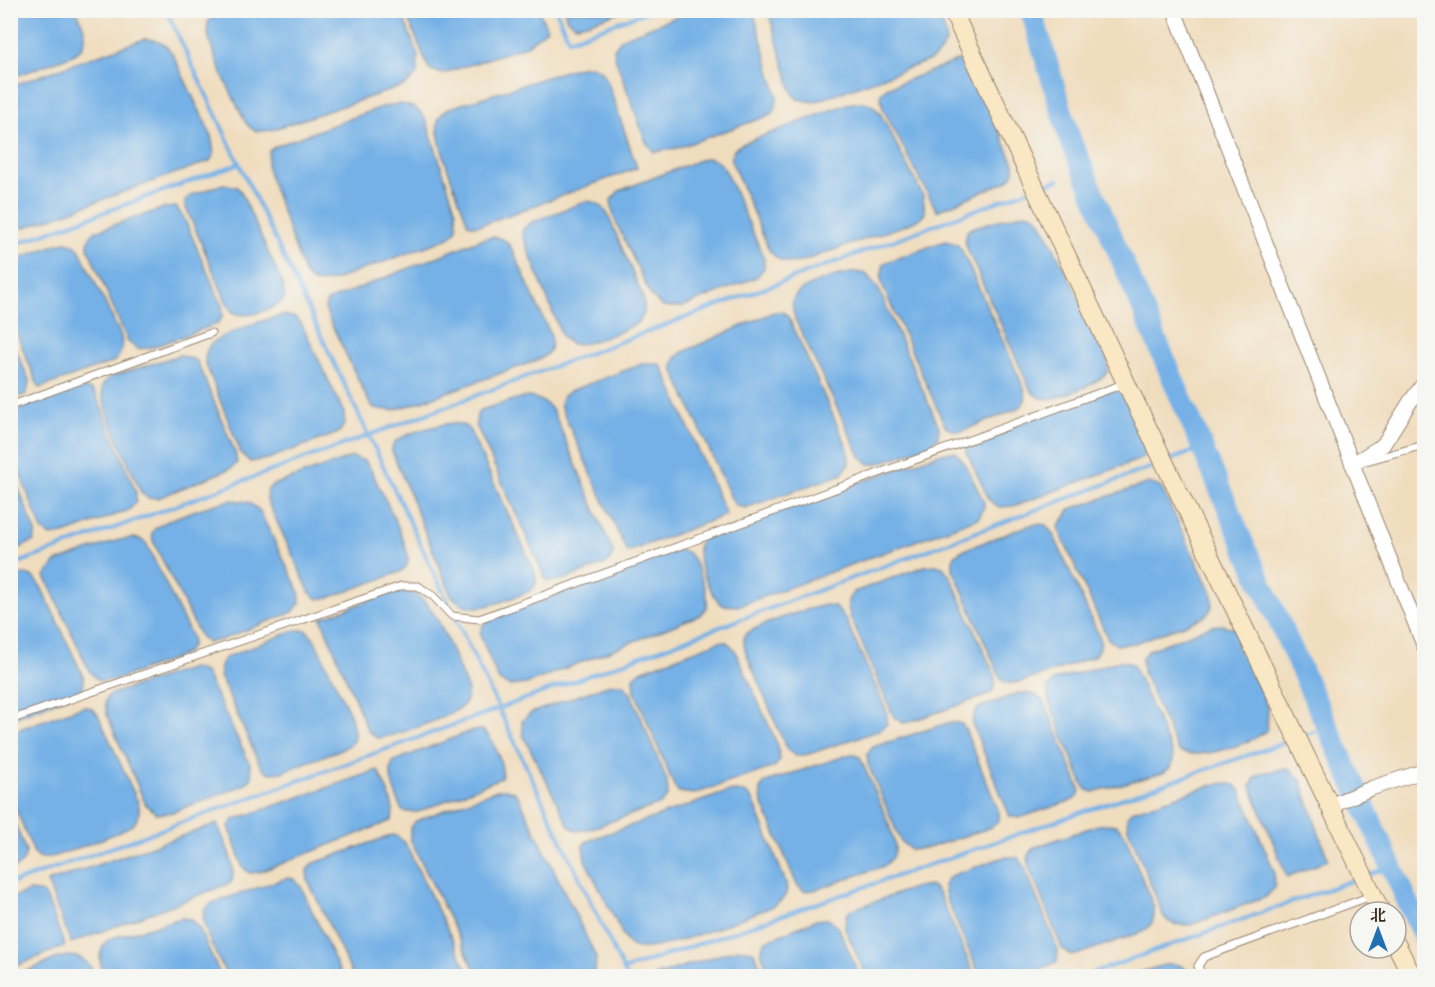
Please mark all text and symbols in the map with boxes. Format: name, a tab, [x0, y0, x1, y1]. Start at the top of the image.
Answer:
north arrow	[1348, 900, 1408, 960]
text: 北	[1370, 906, 1386, 926]

